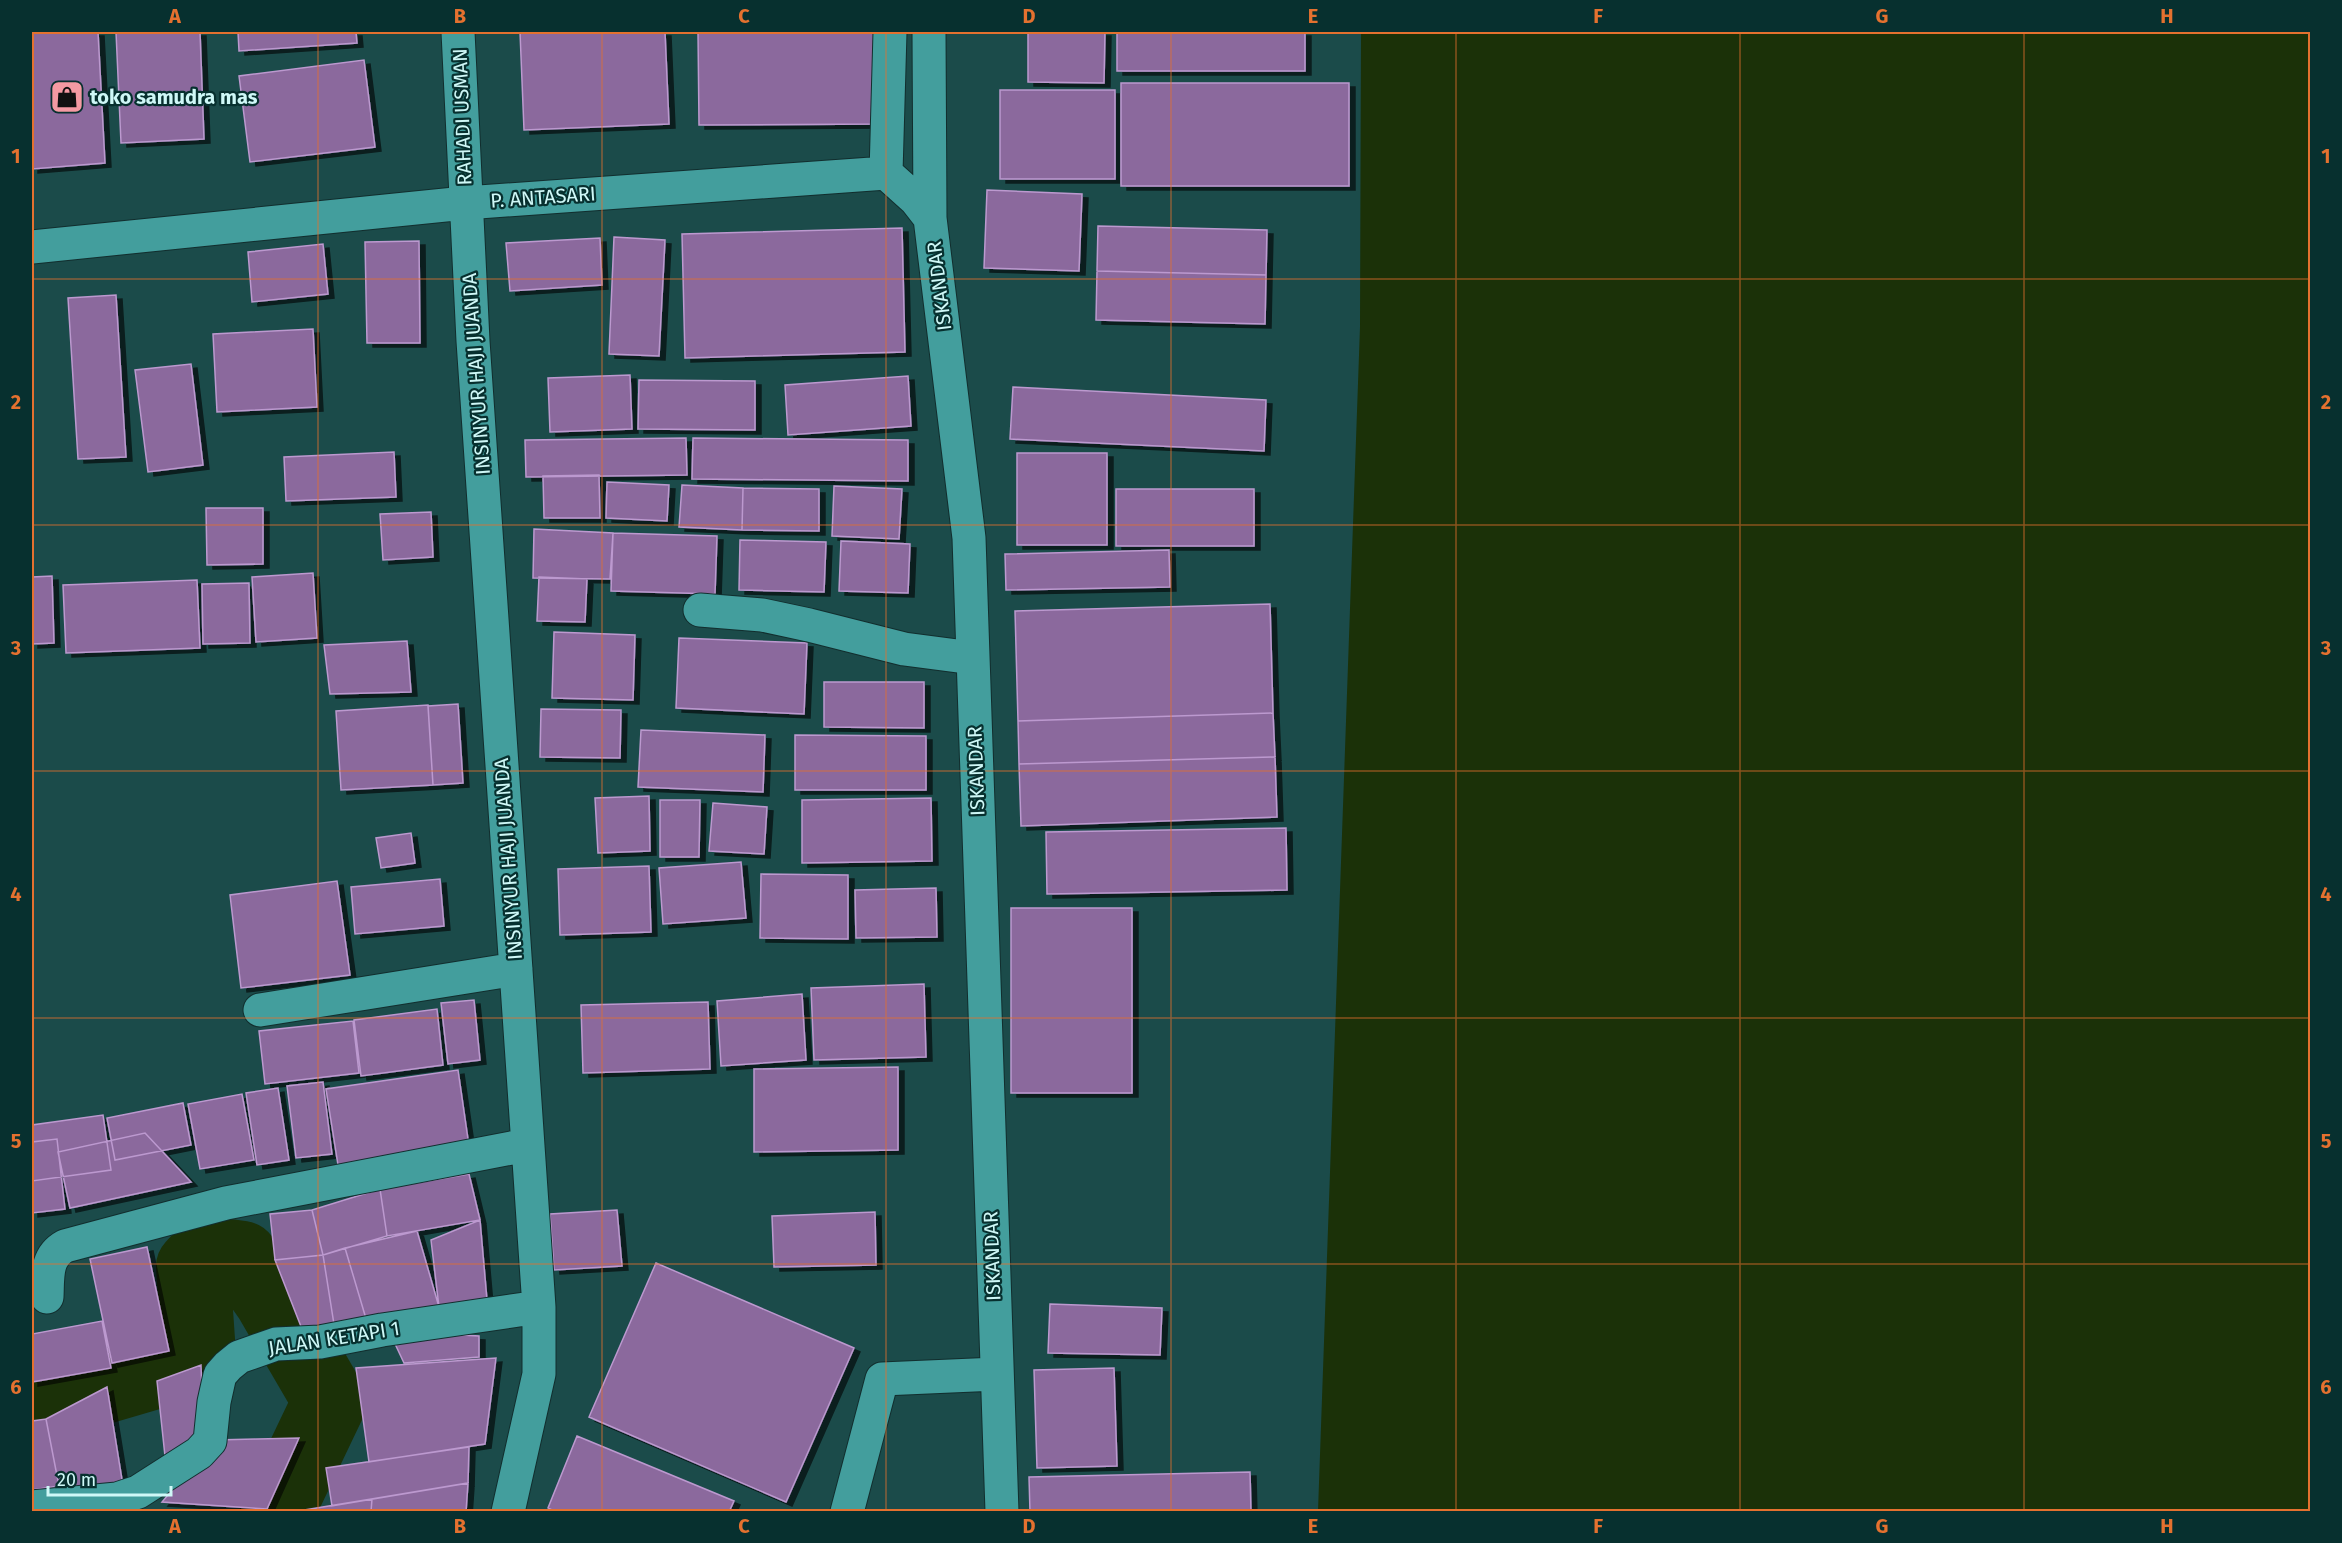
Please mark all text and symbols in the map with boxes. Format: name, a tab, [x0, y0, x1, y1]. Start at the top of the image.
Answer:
text: A	[168, 4, 182, 28]
text: B	[454, 4, 466, 28]
text: C	[738, 4, 750, 28]
text: D	[1022, 4, 1036, 28]
text: E	[1308, 4, 1318, 28]
text: F	[1593, 4, 1603, 28]
text: G	[1876, 4, 1888, 28]
text: H	[2160, 4, 2174, 28]
street label: RAHADI USMAN	[448, 48, 476, 186]
shop icon: toko samudra mas	[49, 79, 85, 115]
place label: toko samudra mas	[90, 85, 258, 109]
text: 1	[11, 144, 21, 168]
text: 1	[2321, 144, 2331, 168]
street label: P. ANTASARI	[490, 181, 596, 213]
street label: ISKANDAR	[922, 240, 956, 332]
street label: INSINYUR HAJI JUANDA	[457, 272, 495, 476]
text: 2	[11, 390, 21, 414]
text: 2	[2321, 390, 2331, 414]
text: 3	[10, 636, 21, 660]
text: 3	[2320, 636, 2331, 660]
street label: ISKANDAR	[962, 726, 990, 816]
street label: INSINYUR HAJI JUANDA	[489, 757, 527, 961]
text: 4	[10, 882, 22, 906]
text: 4	[2320, 882, 2332, 906]
text: 5	[11, 1129, 22, 1153]
text: 5	[2321, 1129, 2332, 1153]
street label: ISKANDAR	[978, 1211, 1006, 1301]
street label: JALAN KETAPI 1	[267, 1316, 401, 1360]
text: 6	[10, 1375, 22, 1399]
text: 6	[2320, 1375, 2332, 1399]
scale bar	[48, 1459, 171, 1497]
text: 20 m	[57, 1469, 96, 1491]
text: A	[168, 1514, 182, 1538]
text: B	[454, 1514, 466, 1538]
text: C	[738, 1514, 750, 1538]
text: D	[1022, 1514, 1036, 1538]
text: E	[1308, 1514, 1318, 1538]
text: F	[1593, 1514, 1603, 1538]
text: G	[1876, 1514, 1888, 1538]
text: H	[2160, 1514, 2174, 1538]

